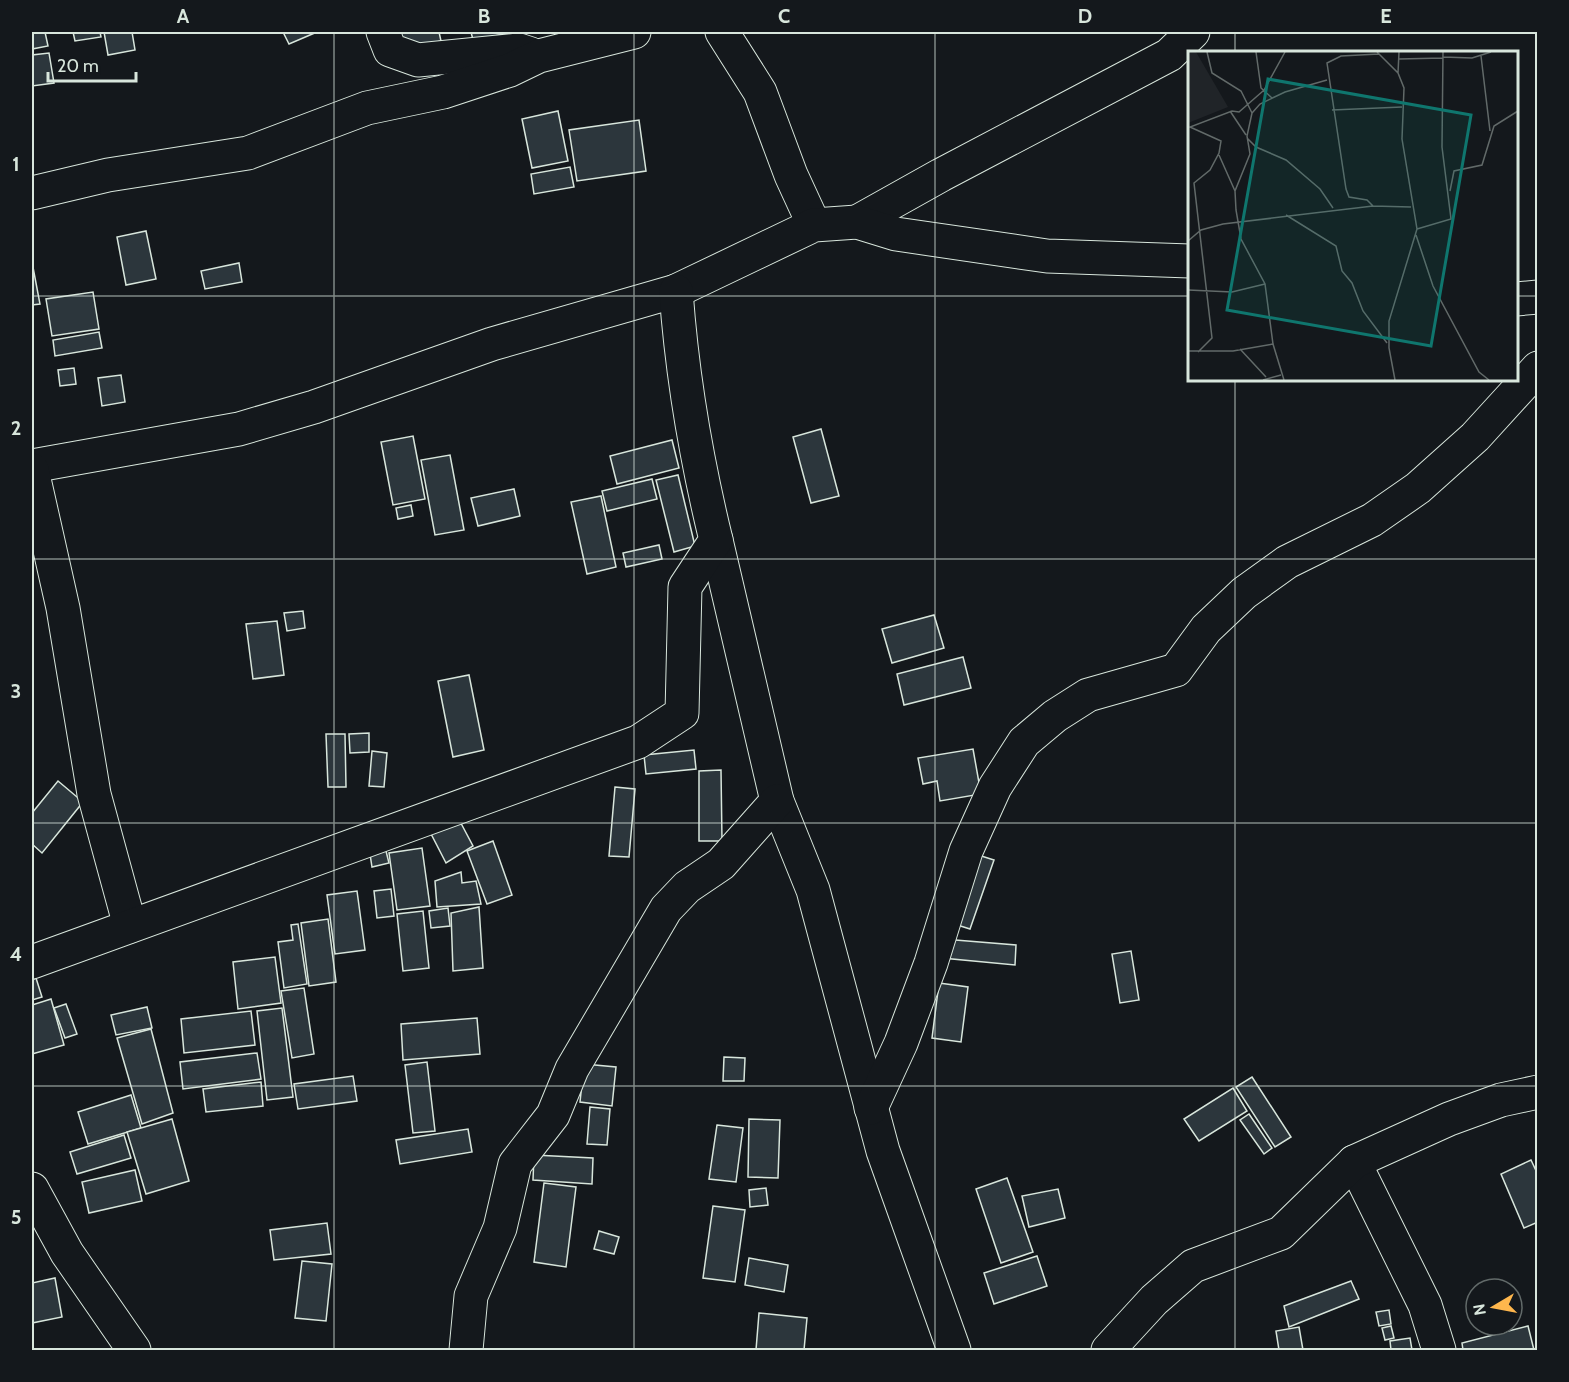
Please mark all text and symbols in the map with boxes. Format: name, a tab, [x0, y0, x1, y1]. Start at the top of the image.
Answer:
text: A	[177, 4, 190, 28]
text: B	[478, 4, 490, 28]
text: C	[778, 4, 790, 28]
text: D	[1078, 4, 1092, 28]
text: E	[1380, 4, 1392, 28]
scale bar	[48, 45, 136, 83]
inset map	[1188, 51, 1518, 381]
text: 20 m	[57, 55, 99, 77]
text: 1	[12, 152, 20, 176]
text: 2	[11, 416, 21, 440]
text: 3	[11, 679, 21, 703]
text: 4	[10, 942, 22, 966]
text: 5	[11, 1205, 21, 1229]
north arrow	[1464, 1277, 1524, 1337]
text: N	[1469, 1302, 1490, 1317]

